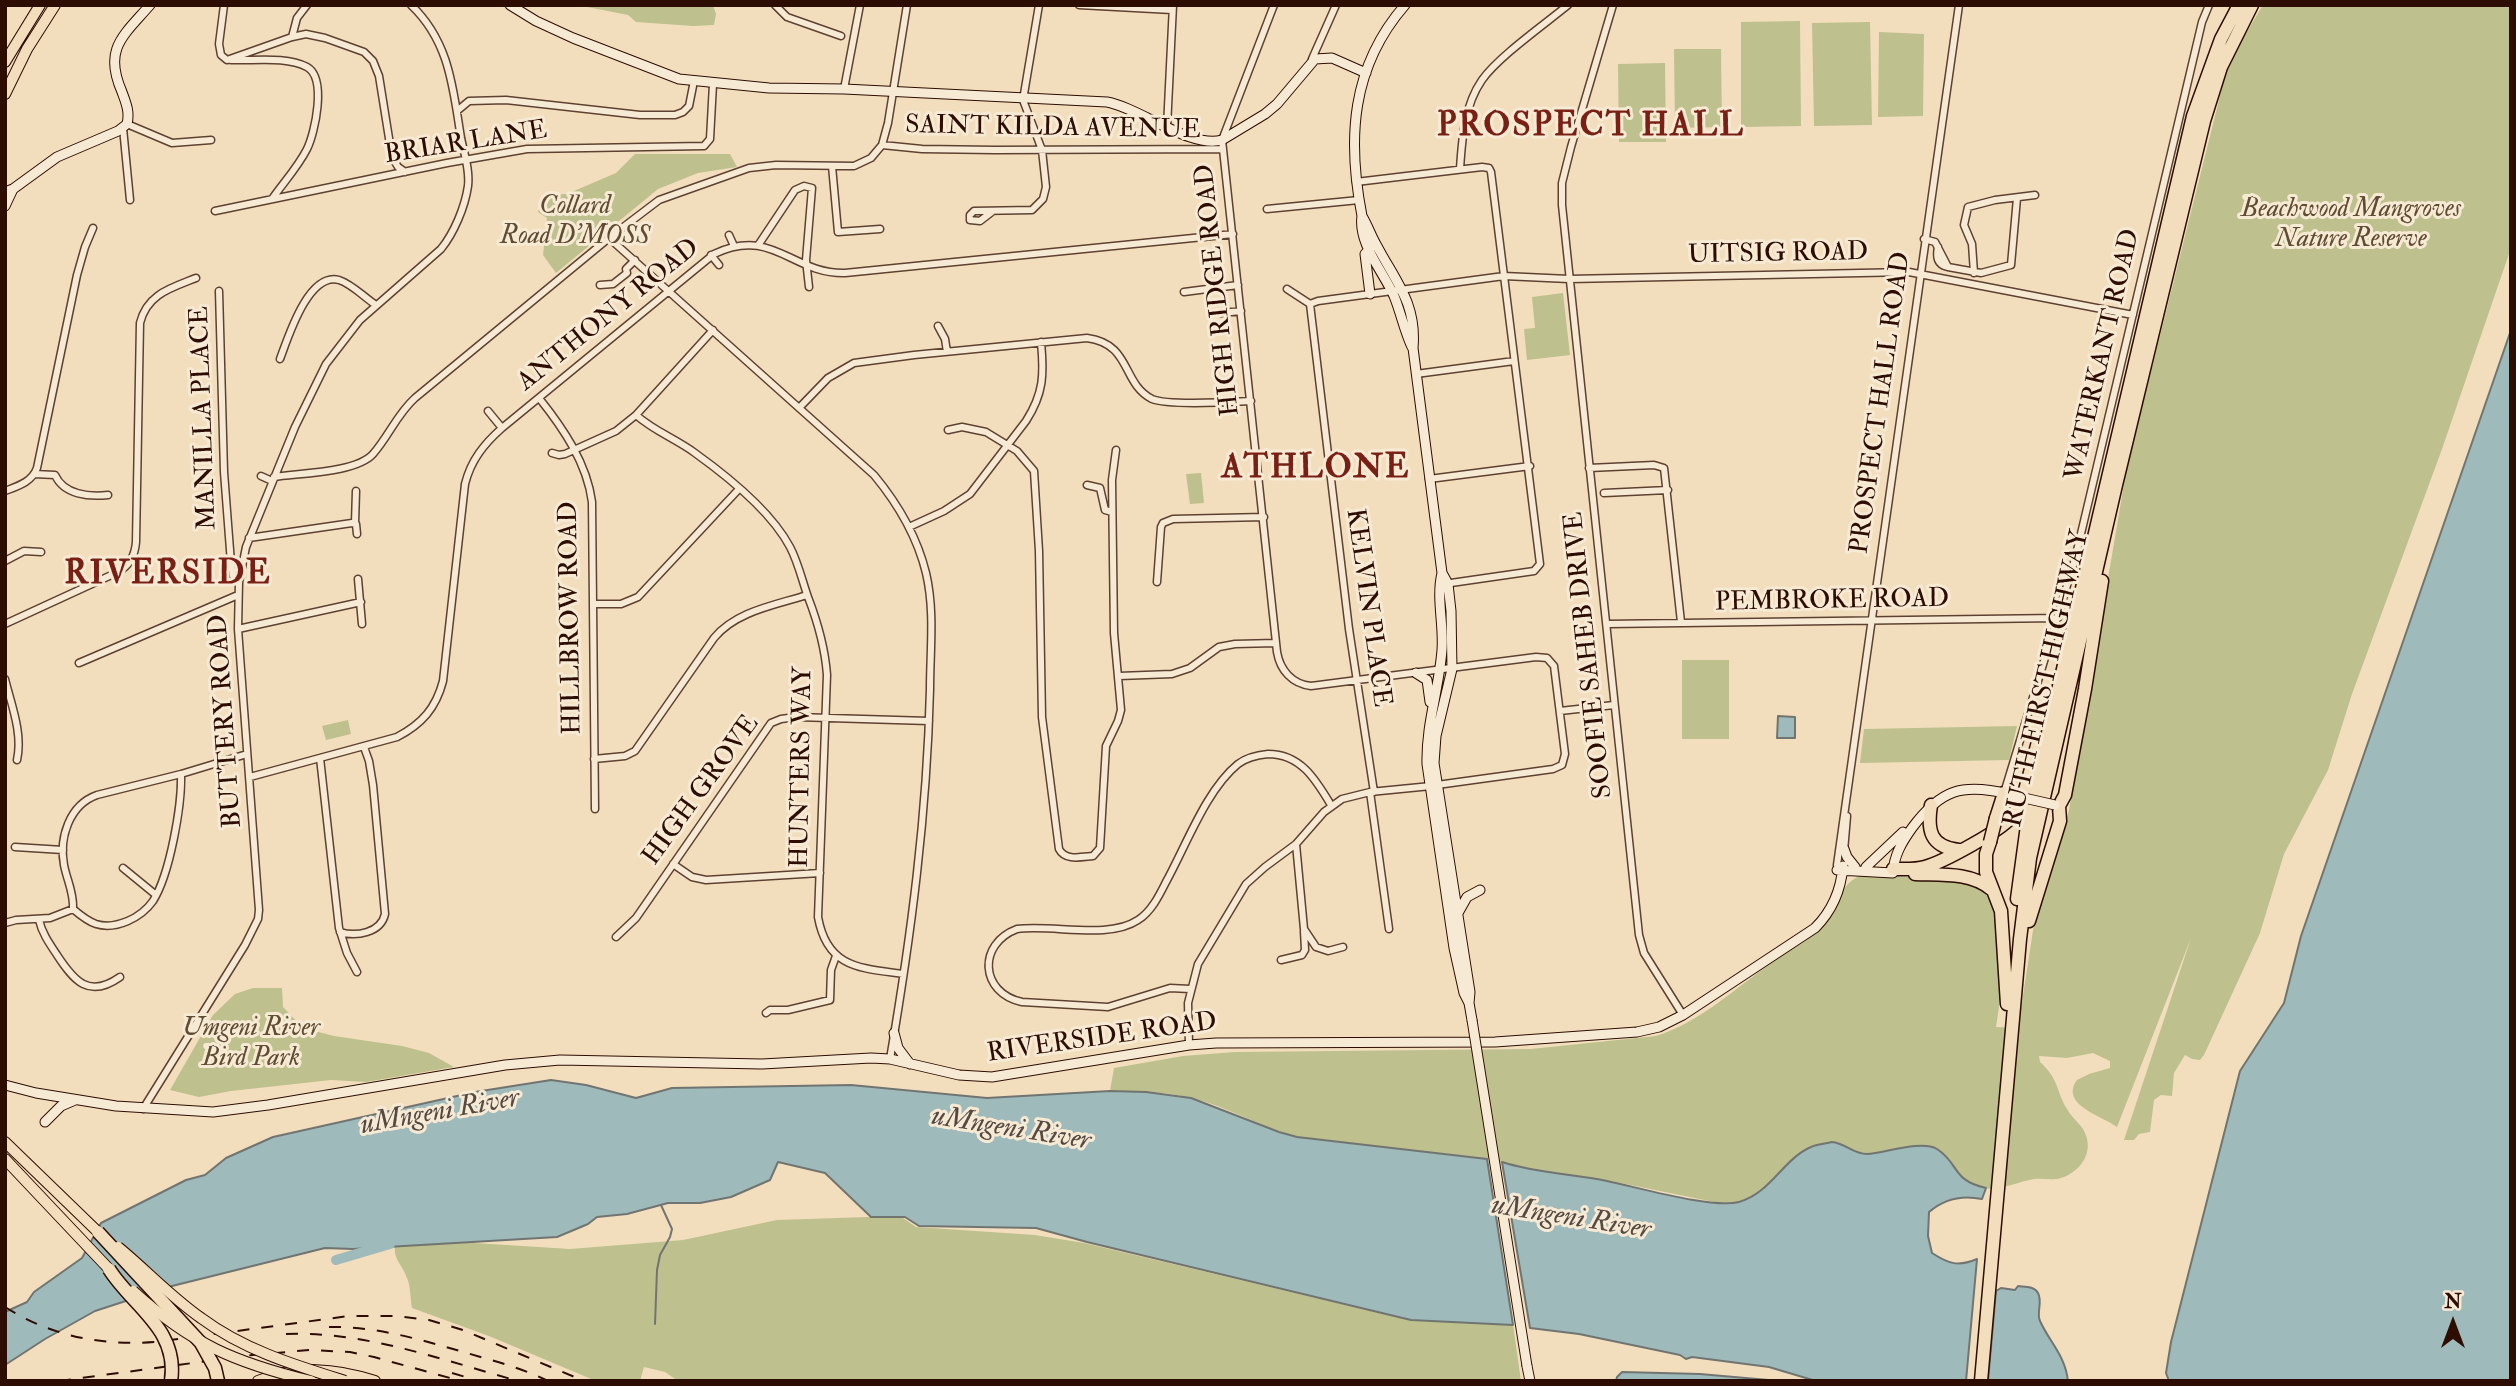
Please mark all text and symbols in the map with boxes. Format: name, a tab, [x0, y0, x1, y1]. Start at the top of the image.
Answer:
district label: PROSPECT HALL	[1439, 108, 1743, 148]
street label: SAINT KILDA AVENUE	[905, 111, 1201, 147]
street label: BRIAR LANE	[382, 116, 550, 172]
street label: HIGH RIDGE ROAD	[1190, 162, 1248, 418]
park label: Collard Road D'MOSS	[500, 191, 650, 252]
park label: Beachwood Mangroves Nature Reserve	[2241, 194, 2461, 256]
street label: WATERKANT ROAD	[2060, 226, 2148, 484]
street label: ANTHONY ROAD	[512, 233, 706, 399]
street label: UITSIG ROAD	[1688, 238, 1868, 272]
street label: PROSPECT HALL ROAD	[1845, 250, 1919, 556]
street label: MANILLA PLACE	[185, 305, 225, 531]
district label: ATHLONE	[1222, 450, 1410, 490]
street label: HILLBROW ROAD	[554, 501, 590, 735]
street label: KELVIN PLACE	[1338, 507, 1396, 709]
street label: SOOFIE SAHEB DRIVE	[1559, 510, 1621, 800]
street label: RUTH FIRST HIGHWAY	[1999, 527, 2097, 831]
district label: RIVERSIDE	[65, 556, 271, 596]
street label: PEMBROKE ROAD	[1715, 584, 1949, 620]
street label: BUTTERY ROAD	[204, 613, 250, 829]
street label: HUNTERS WAY	[786, 666, 820, 868]
street label: HIGH GROVE	[637, 710, 767, 872]
street label: RIVERSIDE ROAD	[985, 1007, 1219, 1071]
park label: Umgeni River Bird Park	[182, 1013, 320, 1074]
water label: uMngeni River	[358, 1083, 522, 1143]
water label: uMngeni River	[929, 1101, 1093, 1159]
water label: uMngeni River	[1489, 1190, 1653, 1248]
north arrow	[2418, 1288, 2488, 1358]
text: N	[2444, 1290, 2462, 1314]

